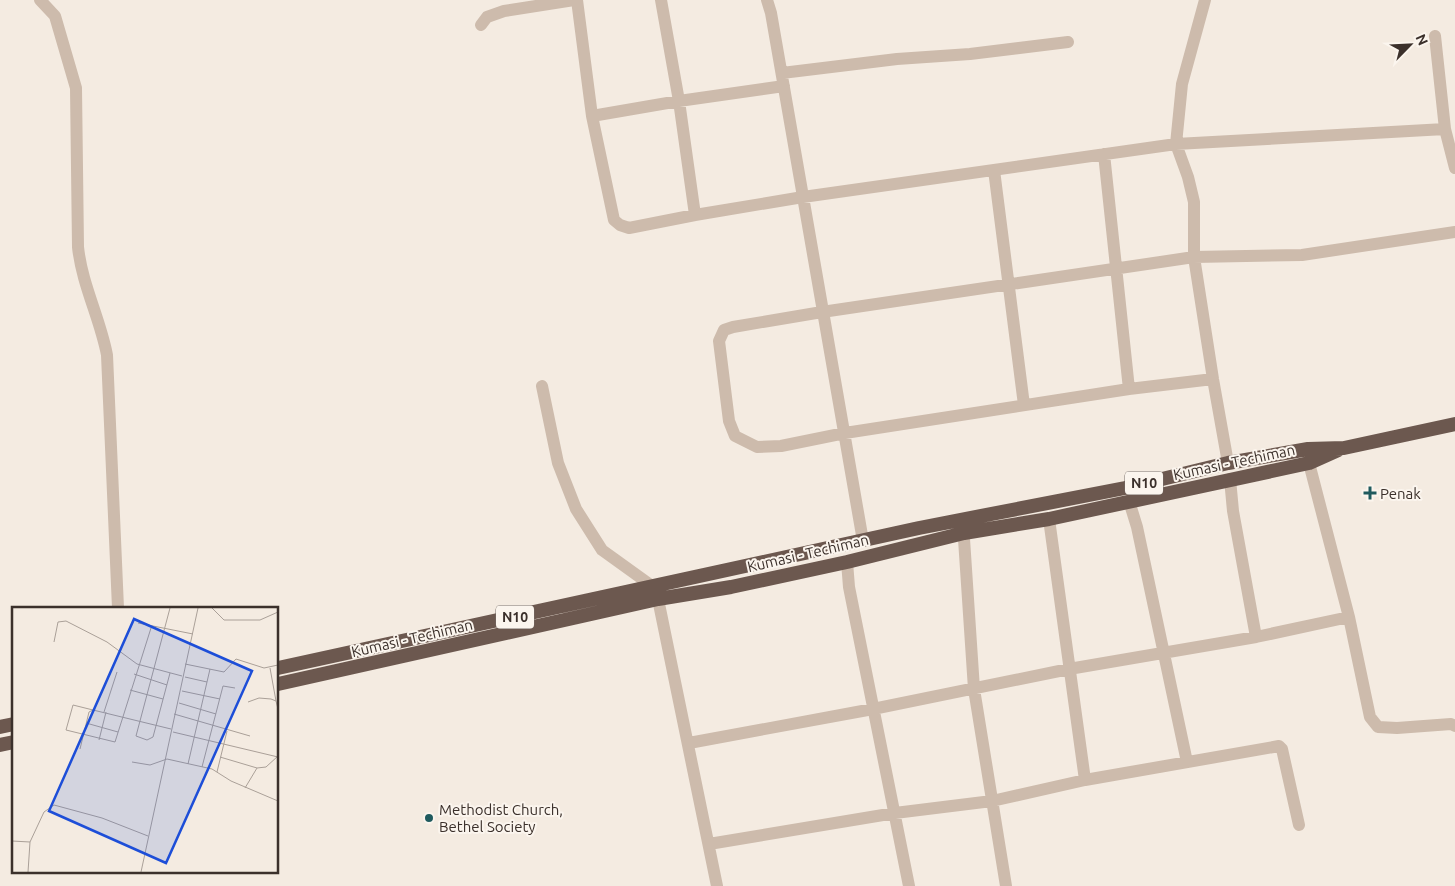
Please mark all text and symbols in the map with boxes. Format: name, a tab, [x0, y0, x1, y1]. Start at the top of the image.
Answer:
north arrow	[1385, 20, 1435, 70]
text: N	[1412, 32, 1431, 48]
street label: Kumasi - Techiman	[1172, 441, 1296, 483]
road number: N10	[1125, 472, 1163, 494]
place label: Penak	[1380, 485, 1421, 502]
marker: Penak	[1364, 487, 1376, 499]
street label: Kumasi - Techiman	[746, 531, 870, 575]
road number: N10	[496, 606, 534, 628]
inset map	[12, 607, 279, 874]
street label: Kumasi - Techiman	[350, 616, 474, 660]
place label: Methodist Church, Bethel Society	[439, 801, 563, 835]
marker: Methodist Church, Bethel Society	[423, 812, 435, 824]

